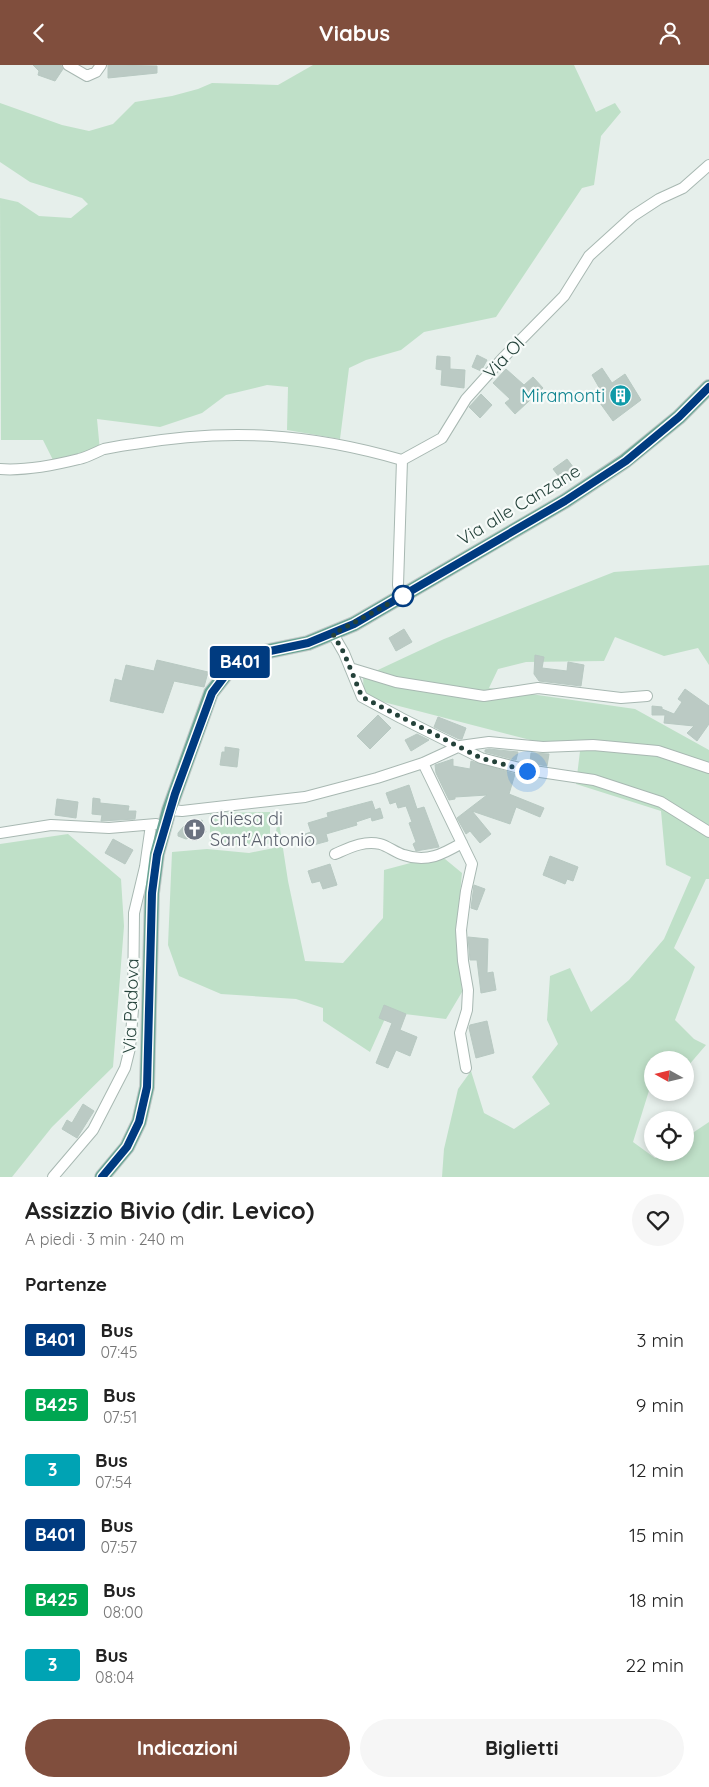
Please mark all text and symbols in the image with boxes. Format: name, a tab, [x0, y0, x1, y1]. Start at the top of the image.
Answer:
icon: back	[25, 19, 53, 47]
text: Viabus	[319, 19, 390, 47]
icon: person	[656, 19, 684, 47]
street label: Via Ol	[478, 332, 529, 383]
place label: Miramonti	[521, 384, 605, 407]
building icon: Miramonti	[609, 384, 633, 408]
street label: Via alle Canzane	[453, 459, 584, 550]
unlabelled marker	[392, 585, 414, 607]
line badge: B401	[205, 646, 275, 678]
text: B401	[220, 650, 260, 673]
your location	[515, 759, 540, 784]
place label: chiesa di Sant'Antonio	[210, 807, 315, 851]
church icon: chiesa di Sant'Antonio	[182, 817, 206, 841]
street label: Via Padova	[117, 958, 144, 1054]
north arrow	[644, 1051, 694, 1101]
map controls	[644, 1051, 694, 1161]
button: locate	[644, 1111, 694, 1161]
button: heart	[632, 1194, 684, 1246]
text: Assizzio Bivio (dir. Levico)	[25, 1195, 314, 1225]
text: A piedi · 3 min · 240 m	[25, 1229, 184, 1249]
text: Partenze	[25, 1272, 107, 1296]
text: Bus	[100, 1318, 133, 1342]
text: B401	[35, 1328, 75, 1351]
text: 3 min	[636, 1328, 684, 1352]
text: 07:45	[100, 1342, 138, 1362]
text: Bus	[103, 1383, 136, 1407]
text: B425	[35, 1393, 78, 1416]
text: 9 min	[636, 1393, 684, 1417]
text: 07:51	[103, 1407, 137, 1427]
text: Bus	[95, 1448, 128, 1472]
text: 3	[48, 1458, 57, 1481]
text: 12 min	[629, 1458, 684, 1482]
text: 07:54	[95, 1472, 132, 1492]
text: Bus	[100, 1513, 133, 1537]
text: B401	[35, 1523, 75, 1546]
text: 15 min	[629, 1523, 684, 1547]
text: 07:57	[100, 1537, 137, 1557]
text: Bus	[103, 1578, 136, 1602]
text: B425	[35, 1588, 78, 1611]
text: 18 min	[629, 1588, 684, 1612]
text: 08:00	[103, 1602, 143, 1622]
text: Bus	[95, 1643, 128, 1667]
text: 3	[48, 1653, 57, 1676]
text: 22 min	[625, 1653, 684, 1677]
text: 08:04	[95, 1667, 134, 1687]
button: Indicazioni	[25, 1719, 350, 1777]
button: Biglietti	[360, 1719, 684, 1777]

